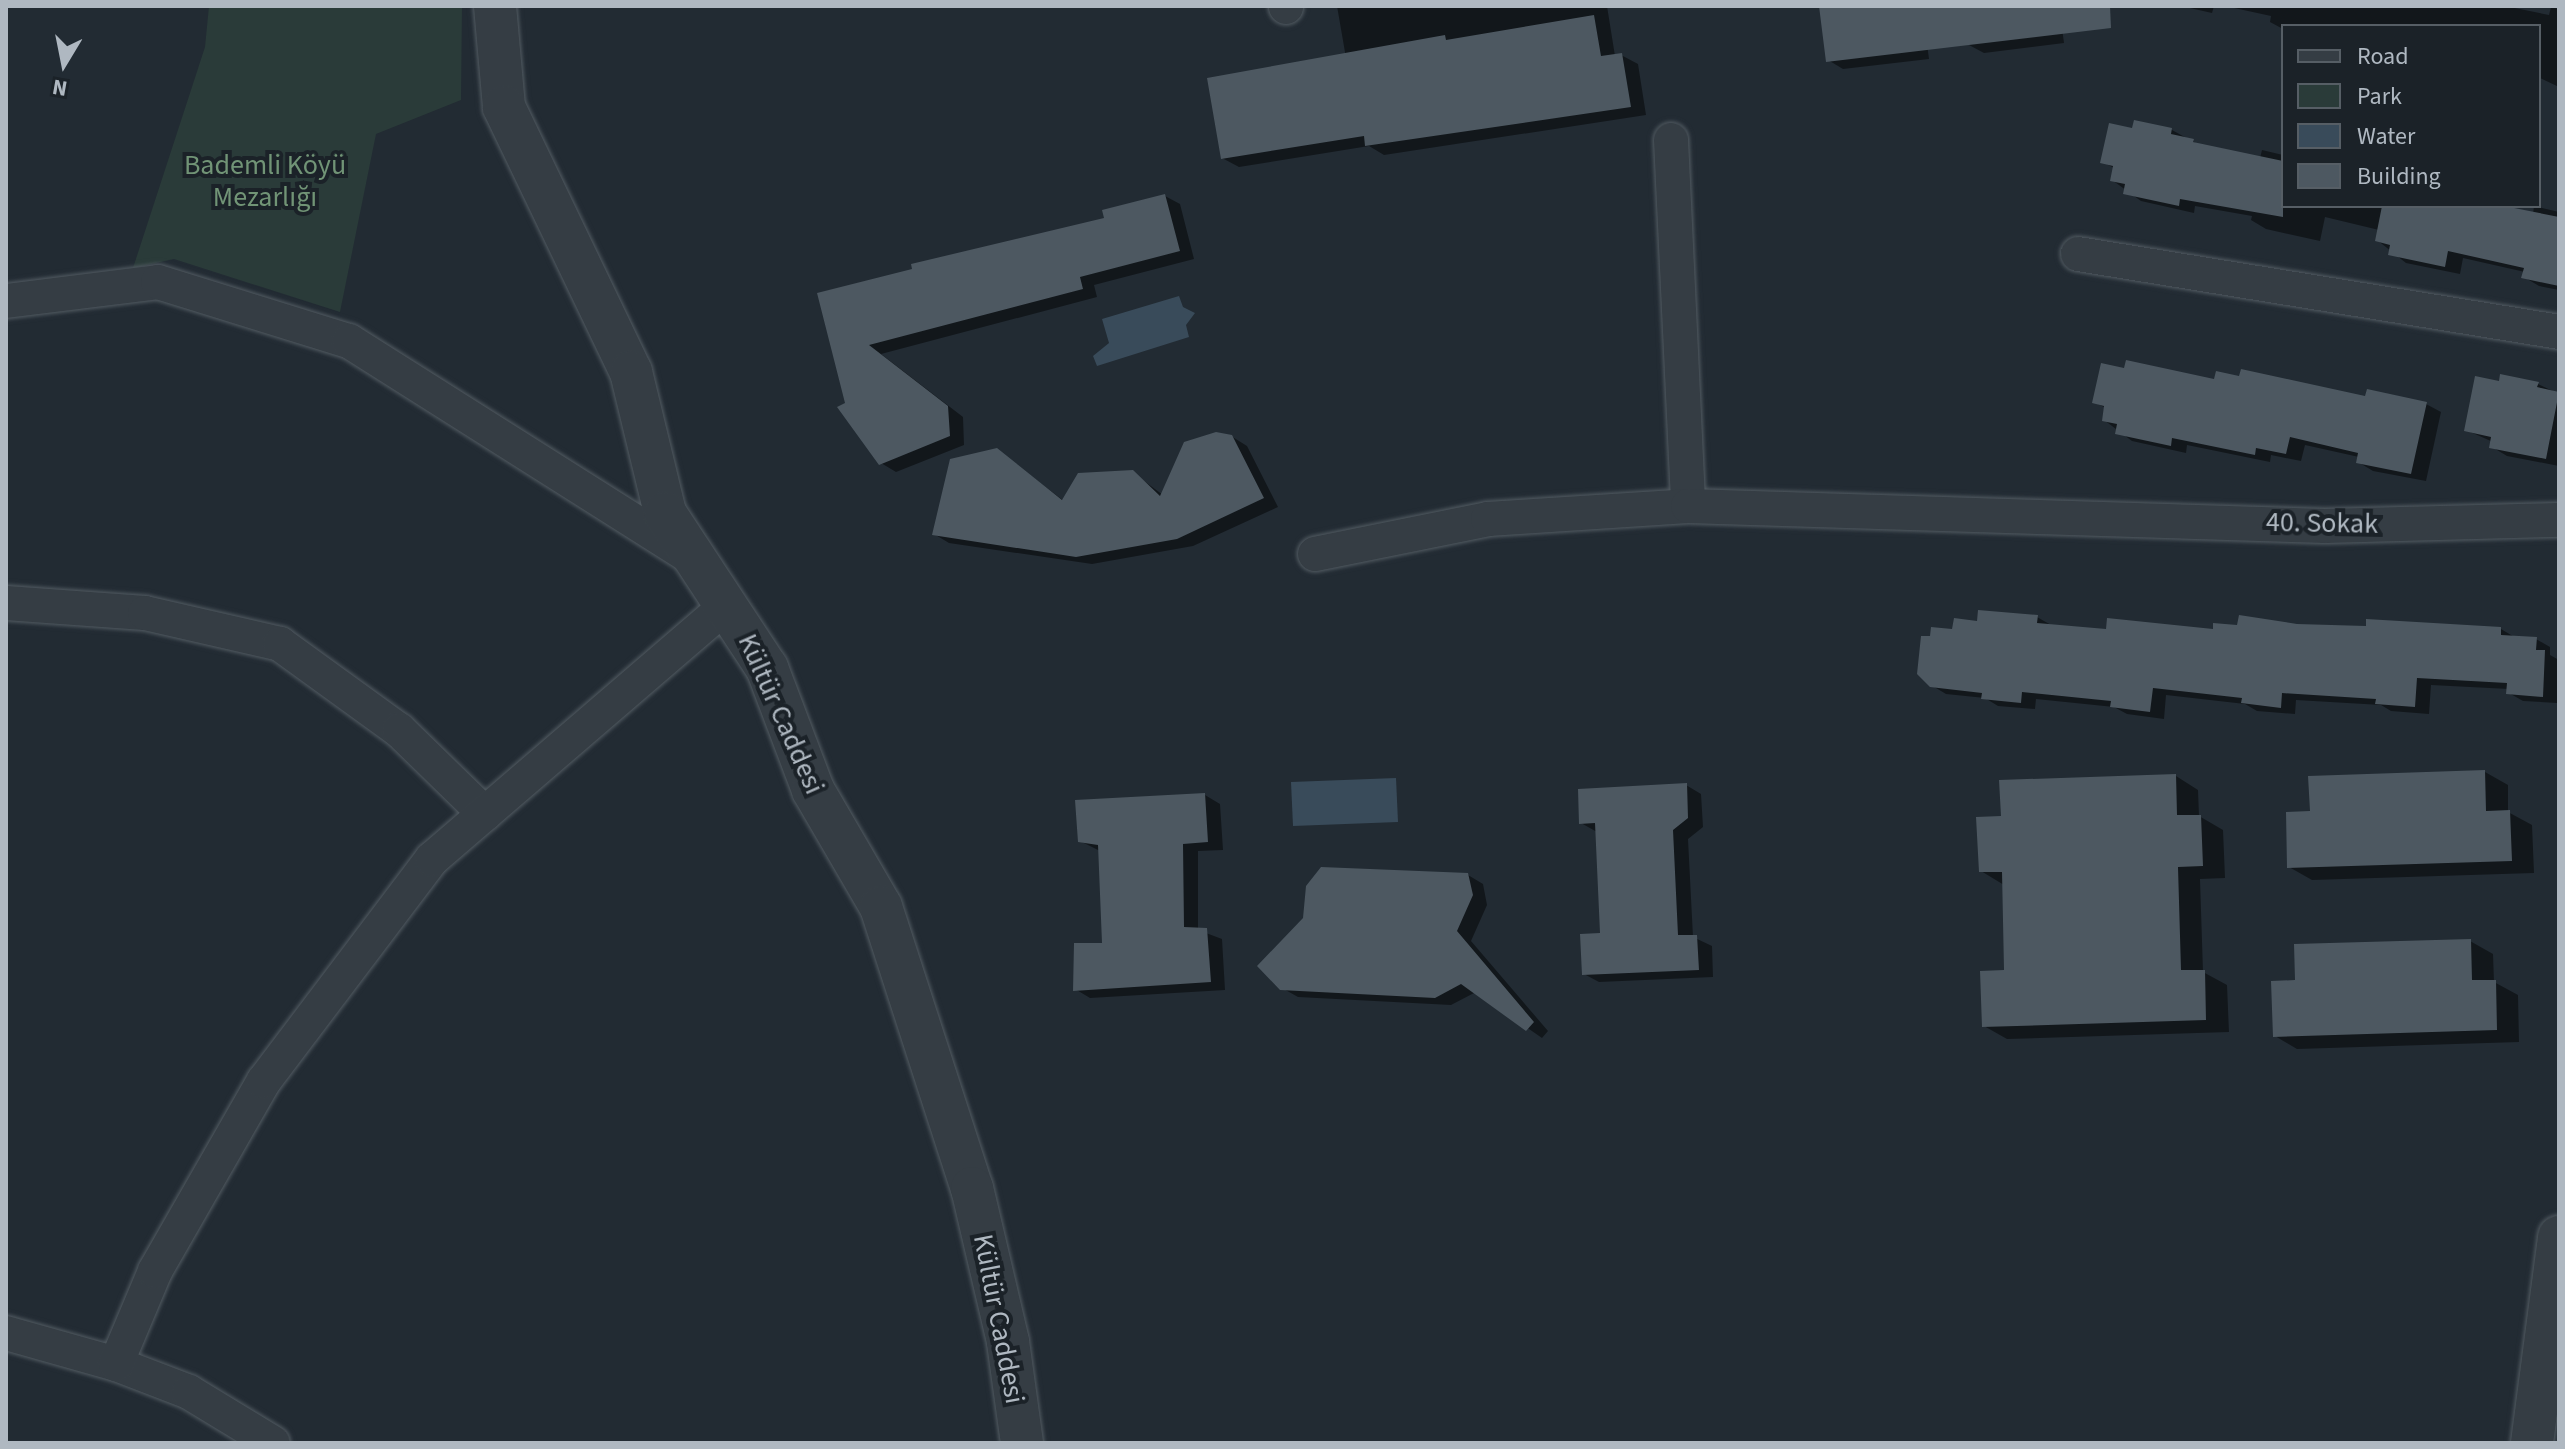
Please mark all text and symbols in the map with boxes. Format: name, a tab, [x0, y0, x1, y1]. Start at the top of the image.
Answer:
north arrow	[24, 24, 104, 104]
legend	[2281, 24, 2541, 208]
text: Road	[2357, 39, 2409, 74]
text: N	[50, 71, 70, 105]
text: Park	[2357, 79, 2402, 114]
text: Water	[2357, 119, 2415, 154]
park label: Bademli Köyü Mezarlığı	[184, 148, 346, 214]
text: Building	[2357, 159, 2441, 194]
street label: 40. Sokak	[2266, 505, 2378, 541]
street label: Kültür Caddesi	[731, 629, 831, 799]
street label: Kültür Caddesi	[966, 1231, 1032, 1407]

